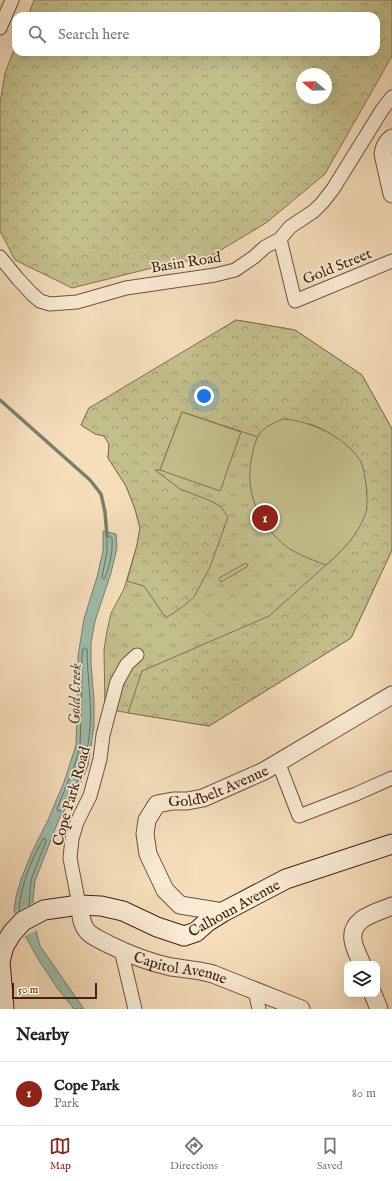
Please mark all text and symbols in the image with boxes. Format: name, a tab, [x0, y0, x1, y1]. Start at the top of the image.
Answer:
search box	[12, 12, 380, 56]
icon: search	[26, 23, 48, 45]
text: Search here	[58, 25, 129, 44]
north arrow	[296, 68, 332, 104]
street label: Gold Street	[300, 244, 374, 289]
street label: Basin Road	[150, 247, 224, 277]
your location	[194, 386, 214, 406]
pin: 1	[252, 503, 278, 533]
water label: Gold Creek	[65, 662, 87, 725]
street label: Cope Park Road	[48, 743, 95, 848]
street label: Goldbelt Avenue	[168, 761, 272, 811]
street label: Calhoun Avenue	[185, 875, 284, 942]
street label: Capitol Avenue	[131, 947, 230, 989]
map controls	[344, 961, 380, 997]
button: layers	[344, 961, 380, 997]
scale bar	[12, 981, 97, 1000]
text: 50 m	[18, 983, 38, 997]
text: Nearby	[16, 1025, 69, 1046]
text: Cope Park	[54, 1076, 120, 1095]
text: 1	[27, 1085, 31, 1102]
text: 80 m	[352, 1085, 376, 1102]
text: Park	[54, 1095, 79, 1112]
tab: Map	[49, 1135, 71, 1173]
tab: Directions	[170, 1135, 218, 1173]
tab: Saved	[317, 1135, 343, 1173]

